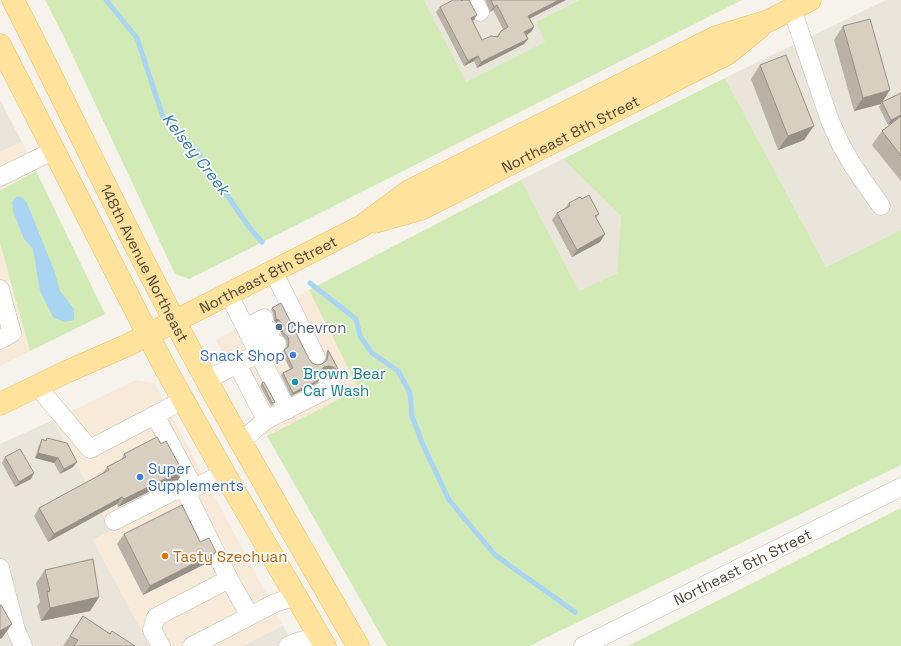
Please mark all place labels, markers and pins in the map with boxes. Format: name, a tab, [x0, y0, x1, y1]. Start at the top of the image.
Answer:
place label: Chevron	[287, 318, 346, 337]
marker: Chevron	[274, 322, 284, 332]
place label: Snack Shop	[200, 346, 285, 365]
marker: Snack Shop	[288, 350, 298, 360]
place label: Brown Bear Car Wash	[303, 364, 386, 400]
marker: Brown Bear Car Wash	[290, 377, 300, 387]
place label: Super Supplements	[148, 459, 244, 495]
marker: Super Supplements	[135, 472, 145, 482]
place label: Tasty Szechuan	[173, 547, 287, 566]
marker: Tasty Szechuan	[160, 551, 170, 561]

